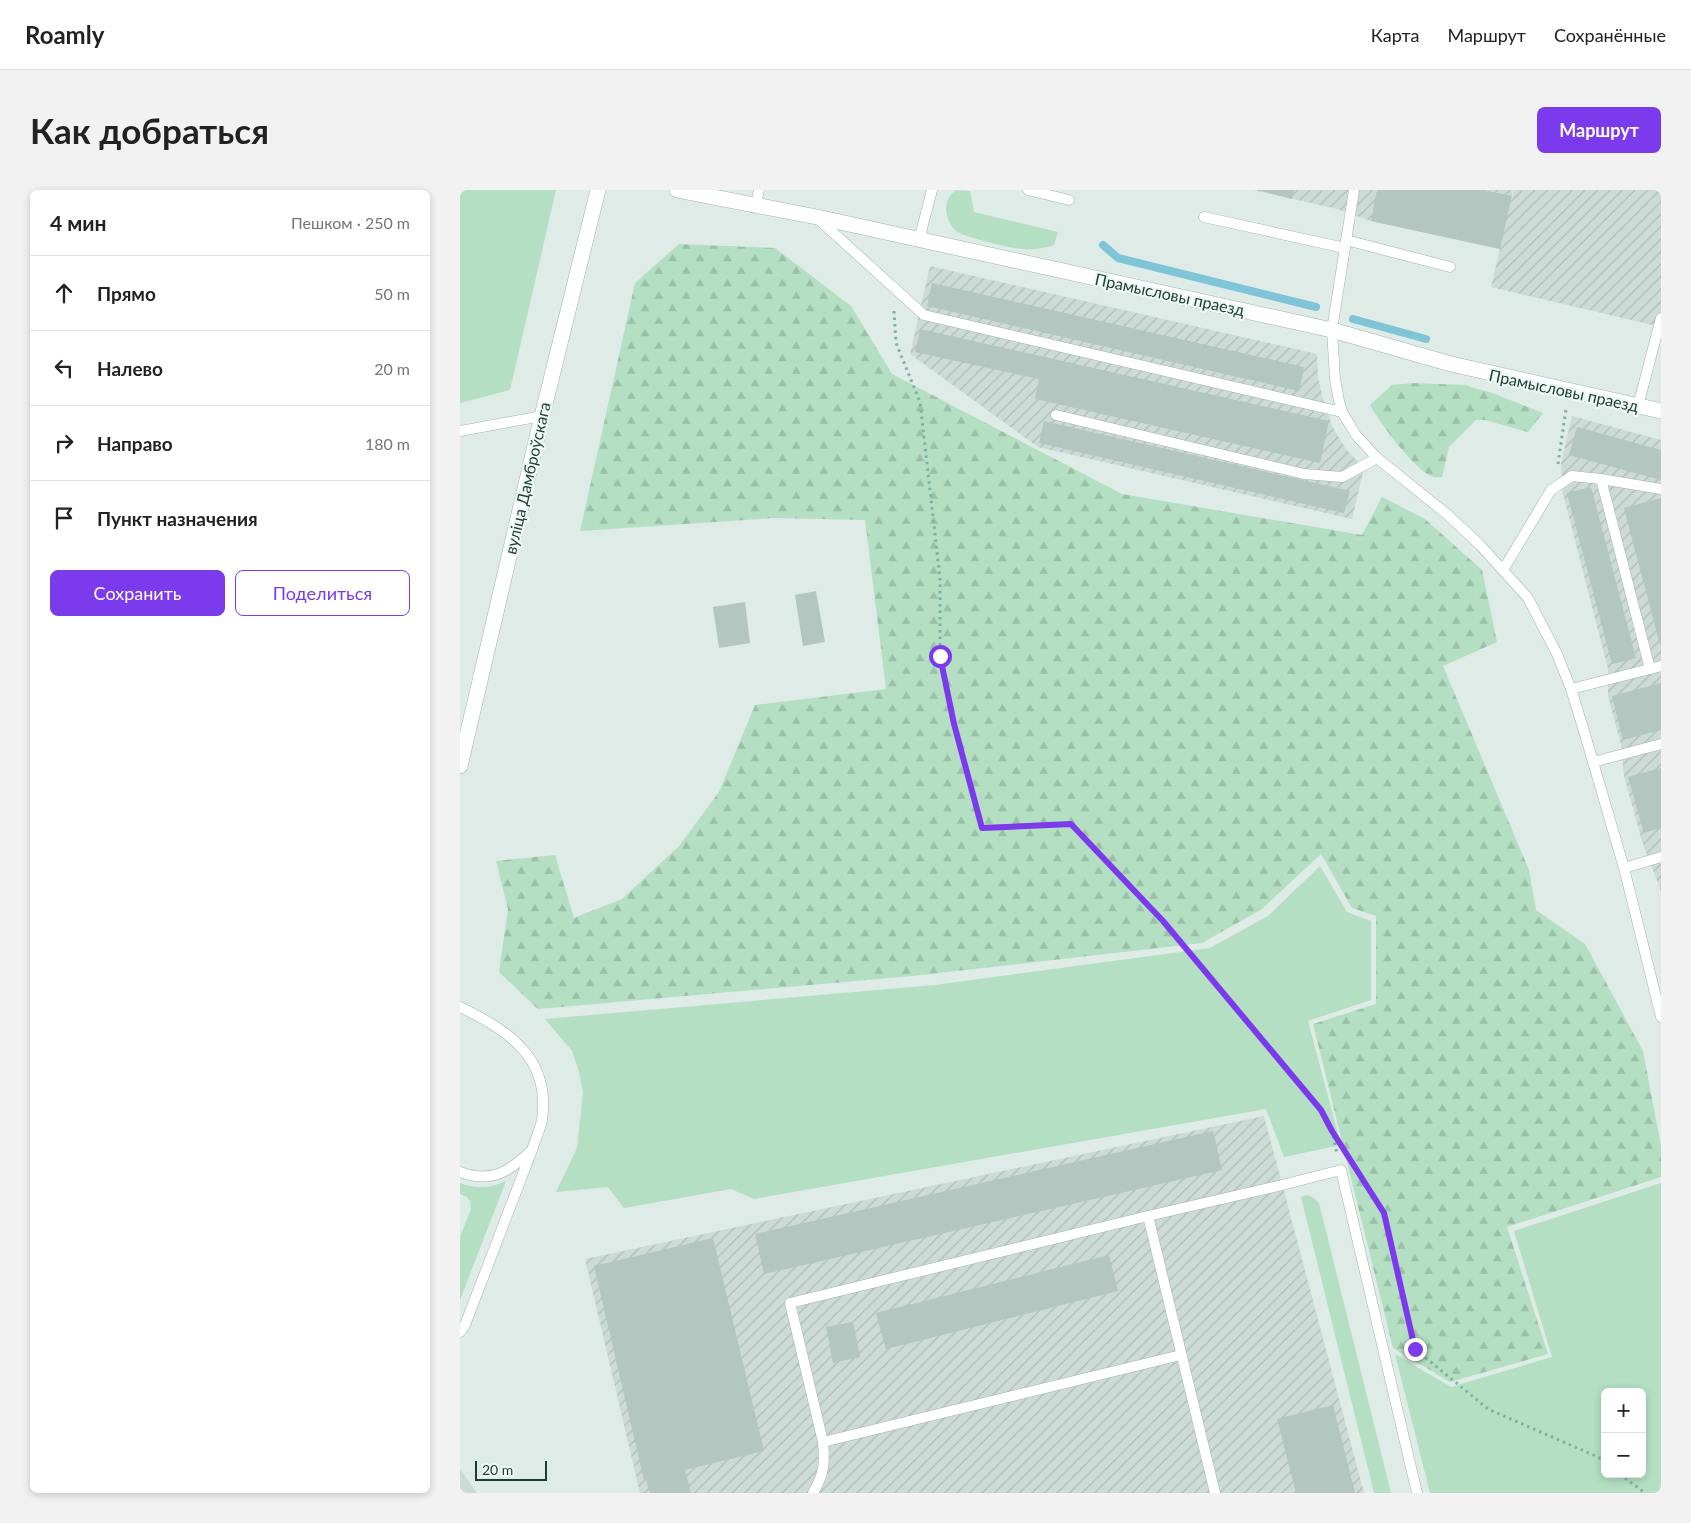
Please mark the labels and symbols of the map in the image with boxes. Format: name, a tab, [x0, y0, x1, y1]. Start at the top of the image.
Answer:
street label: Прамысловы праезд	[1093, 269, 1247, 319]
street label: Прамысловы праезд	[1487, 365, 1641, 415]
street label: вуліца Дамброўскага	[500, 400, 554, 556]
route start	[929, 645, 952, 668]
route end	[1404, 1338, 1427, 1361]
scale bar	[475, 1458, 548, 1481]

